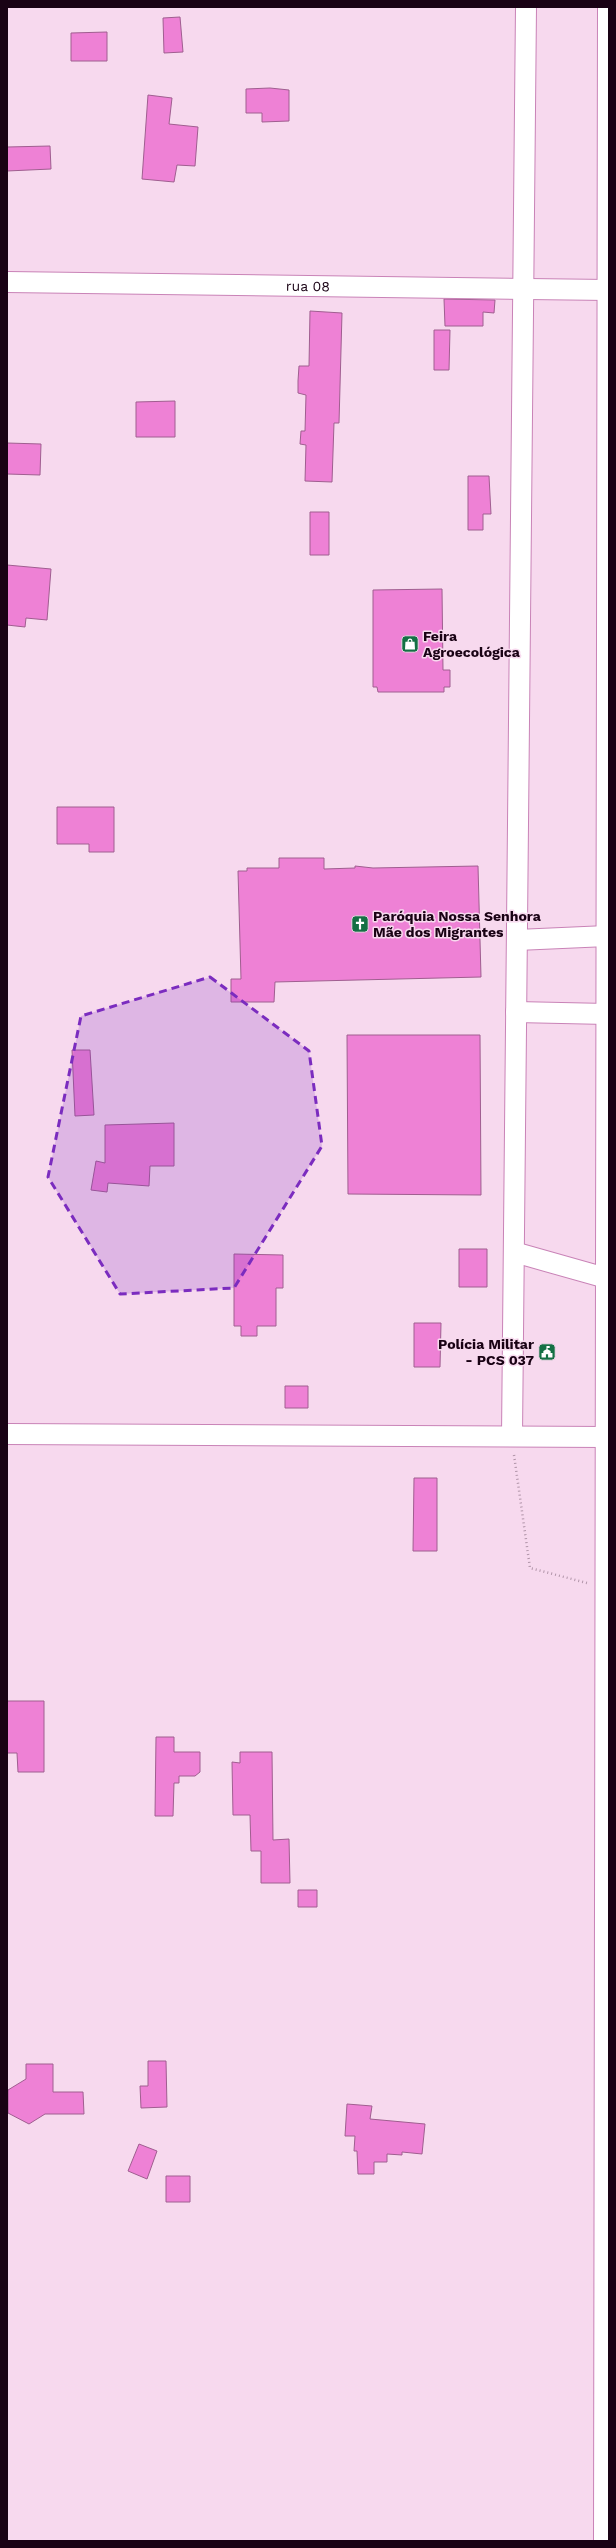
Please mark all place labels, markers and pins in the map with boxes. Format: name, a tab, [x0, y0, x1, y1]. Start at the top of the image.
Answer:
place label: Feira Agroecológica	[423, 628, 521, 660]
shop icon: Feira Agroecológica	[400, 634, 420, 654]
place label: Paróquia Nossa Senhora Mãe dos Migrantes	[373, 908, 542, 940]
church icon: Paróquia Nossa Senhora Mãe dos Migrantes	[350, 914, 370, 934]
place label: Polícia Militar - PCS 037	[438, 1336, 534, 1368]
public building icon: Polícia Militar - PCS 037	[537, 1342, 557, 1362]

